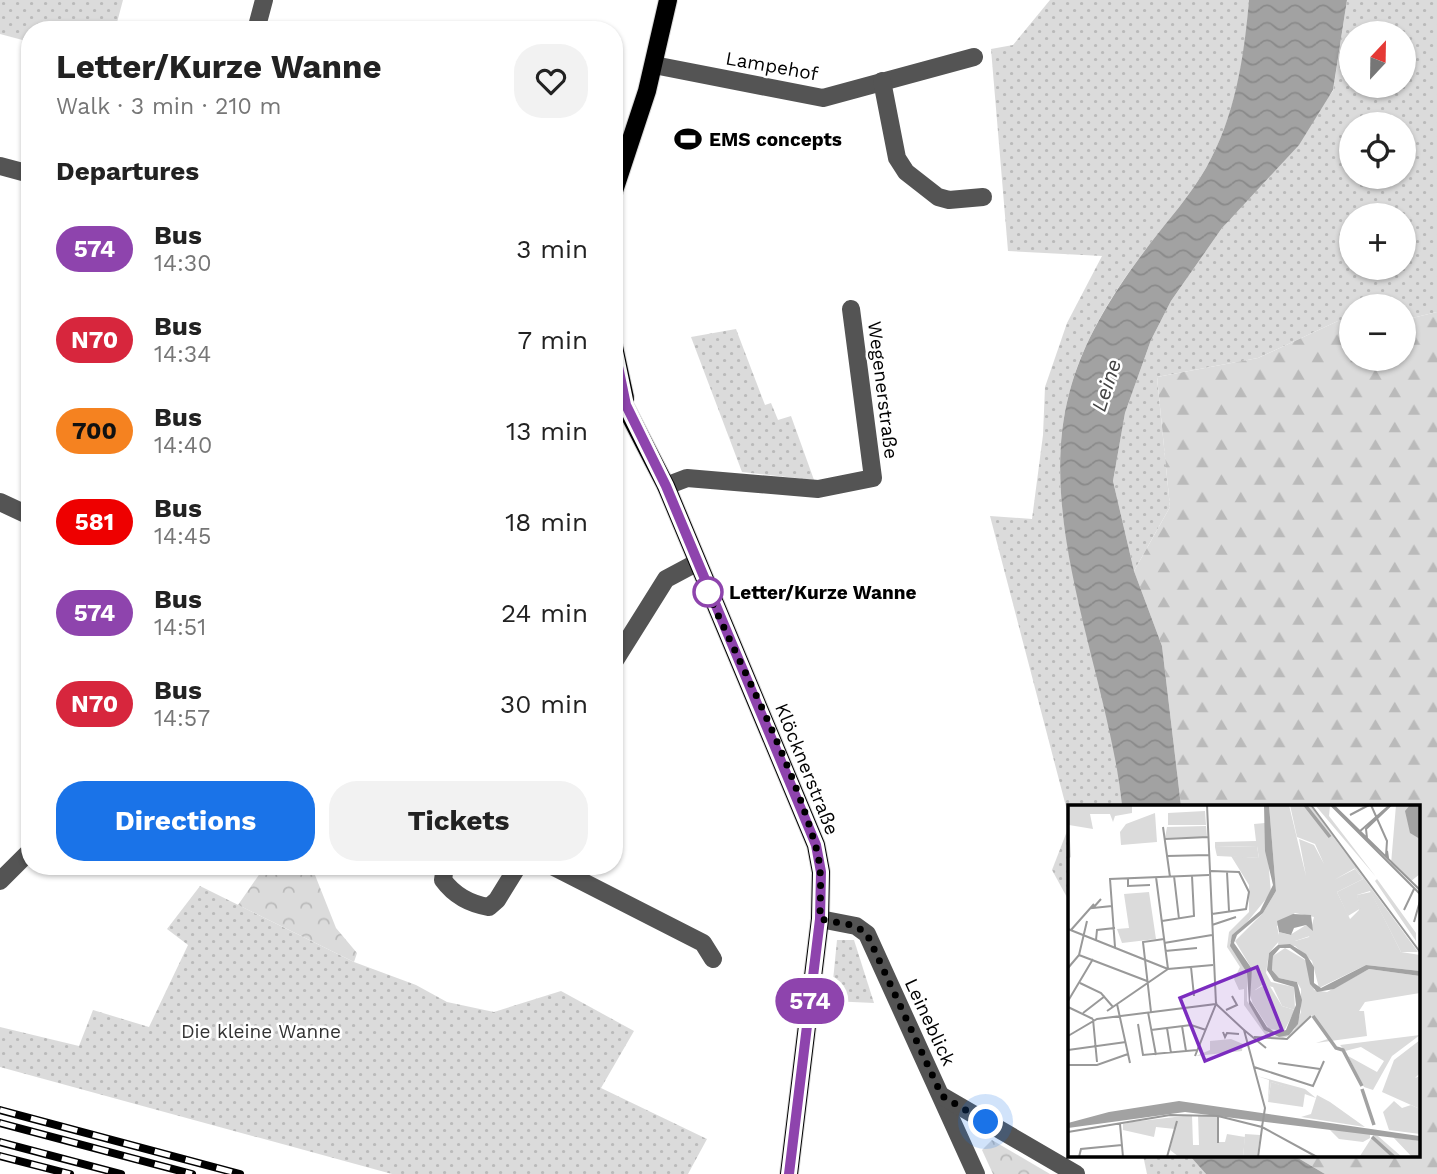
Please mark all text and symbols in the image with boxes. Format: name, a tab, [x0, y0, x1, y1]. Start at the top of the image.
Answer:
north arrow	[1339, 21, 1416, 98]
map controls	[1339, 21, 1416, 371]
button: heart	[514, 44, 588, 118]
text: Letter/Kurze Wanne	[56, 47, 382, 86]
street label: Lampehof	[724, 47, 821, 86]
text: Walk · 3 min · 210 m	[56, 93, 282, 120]
button: locate	[1339, 112, 1416, 189]
sports icon: EMS concepts	[673, 124, 703, 154]
place label: EMS concepts	[709, 128, 842, 151]
text: Departures	[56, 156, 199, 186]
button: +	[1339, 203, 1416, 280]
text: Bus	[154, 220, 202, 250]
text: 3 min	[516, 234, 588, 264]
text: 574	[74, 235, 115, 263]
text: 14:30	[154, 250, 212, 277]
button: −	[1339, 294, 1416, 371]
text: Bus	[154, 311, 202, 341]
street label: Wegenerstraße	[863, 320, 903, 460]
text: 7 min	[518, 325, 588, 355]
text: N70	[71, 326, 118, 354]
text: 14:34	[154, 341, 211, 368]
water label: Leine	[1086, 356, 1126, 414]
text: Bus	[154, 402, 202, 432]
text: 13 min	[506, 416, 588, 446]
text: 700	[72, 417, 117, 445]
text: 14:40	[154, 432, 212, 459]
text: Bus	[154, 493, 202, 523]
text: 18 min	[505, 507, 588, 537]
text: 581	[75, 508, 114, 536]
text: 14:45	[154, 523, 211, 550]
marker: Letter/Kurze Wanne	[693, 577, 723, 607]
place label: Letter/Kurze Wanne	[729, 581, 916, 604]
text: Bus	[154, 584, 202, 614]
text: 24 min	[501, 598, 588, 628]
text: 574	[74, 599, 115, 627]
text: 14:51	[154, 614, 206, 641]
text: Bus	[154, 675, 202, 705]
text: 30 min	[500, 689, 588, 719]
text: N70	[71, 690, 118, 718]
street label: Klöcknerstraße	[770, 700, 844, 838]
text: 14:57	[154, 705, 210, 732]
button: Directions	[56, 781, 315, 861]
button: Tickets	[329, 781, 588, 861]
inset map	[1068, 805, 1420, 1156]
street label: Leineblick	[900, 975, 960, 1070]
line badge: 574	[770, 978, 850, 1024]
text: 574	[789, 987, 831, 1015]
park label: Die kleine Wanne	[181, 1020, 341, 1043]
your location	[968, 1104, 1003, 1139]

